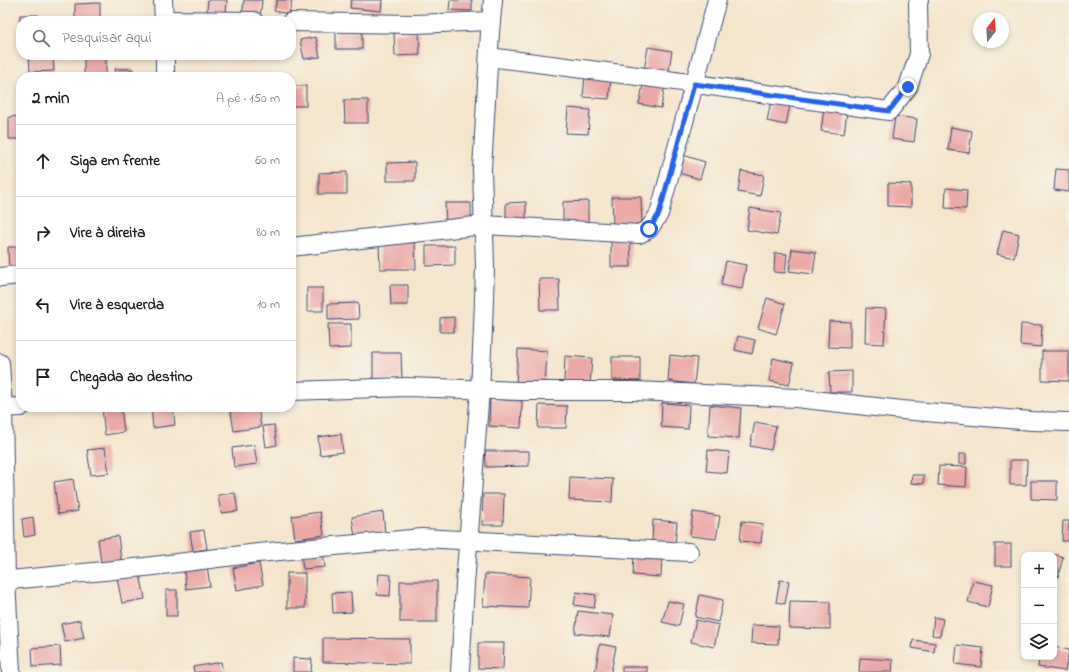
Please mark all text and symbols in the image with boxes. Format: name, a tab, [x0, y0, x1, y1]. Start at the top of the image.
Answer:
north arrow	[973, 12, 1009, 48]
search box	[16, 16, 296, 60]
icon: search	[30, 27, 52, 49]
text: Pesquisar aqui	[62, 27, 151, 49]
route end	[899, 78, 917, 96]
text: 2 min	[32, 86, 69, 111]
text: A pé · 150 m	[216, 89, 280, 108]
icon: ahead	[32, 150, 54, 172]
text: Siga em frente	[70, 150, 160, 172]
text: 60 m	[255, 151, 280, 170]
route start	[640, 220, 658, 238]
icon: right	[32, 222, 54, 244]
text: Vire à direita	[70, 222, 145, 244]
text: 80 m	[256, 223, 280, 242]
icon: left	[32, 294, 54, 316]
text: Vire à esquerda	[70, 294, 164, 316]
text: 10 m	[257, 295, 280, 314]
icon: arrive	[32, 366, 54, 388]
text: Chegada ao destino	[70, 366, 193, 388]
map controls	[1021, 552, 1057, 660]
button: +	[1021, 552, 1057, 588]
button: −	[1021, 588, 1057, 624]
button: layers	[1021, 624, 1057, 660]

